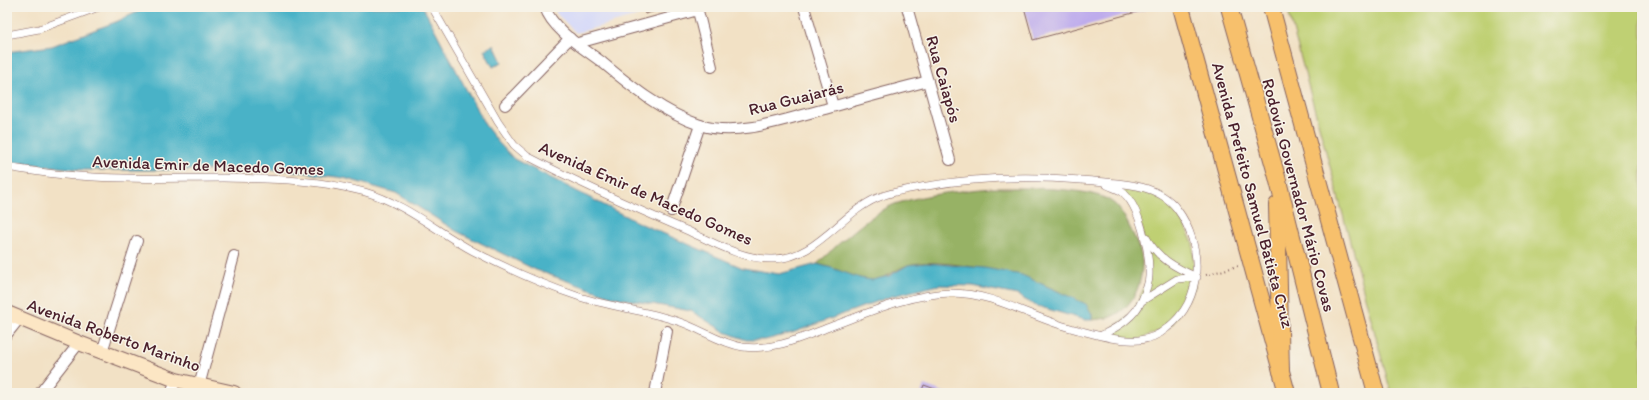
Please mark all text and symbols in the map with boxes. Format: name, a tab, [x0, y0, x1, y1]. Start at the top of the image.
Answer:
street label: Rua Caiapós	[922, 33, 966, 125]
street label: Avenida Prefeito Samuel Batista Cruz	[1208, 60, 1298, 330]
street label: Rodovia Governador Mário Covas	[1258, 76, 1340, 314]
street label: Rua Guajarás	[746, 77, 846, 119]
street label: Avenida Emir de Macedo Gomes	[536, 137, 756, 249]
street label: Avenida Emir de Macedo Gomes	[92, 151, 324, 179]
street label: Avenida Roberto Marinho	[25, 294, 203, 376]

